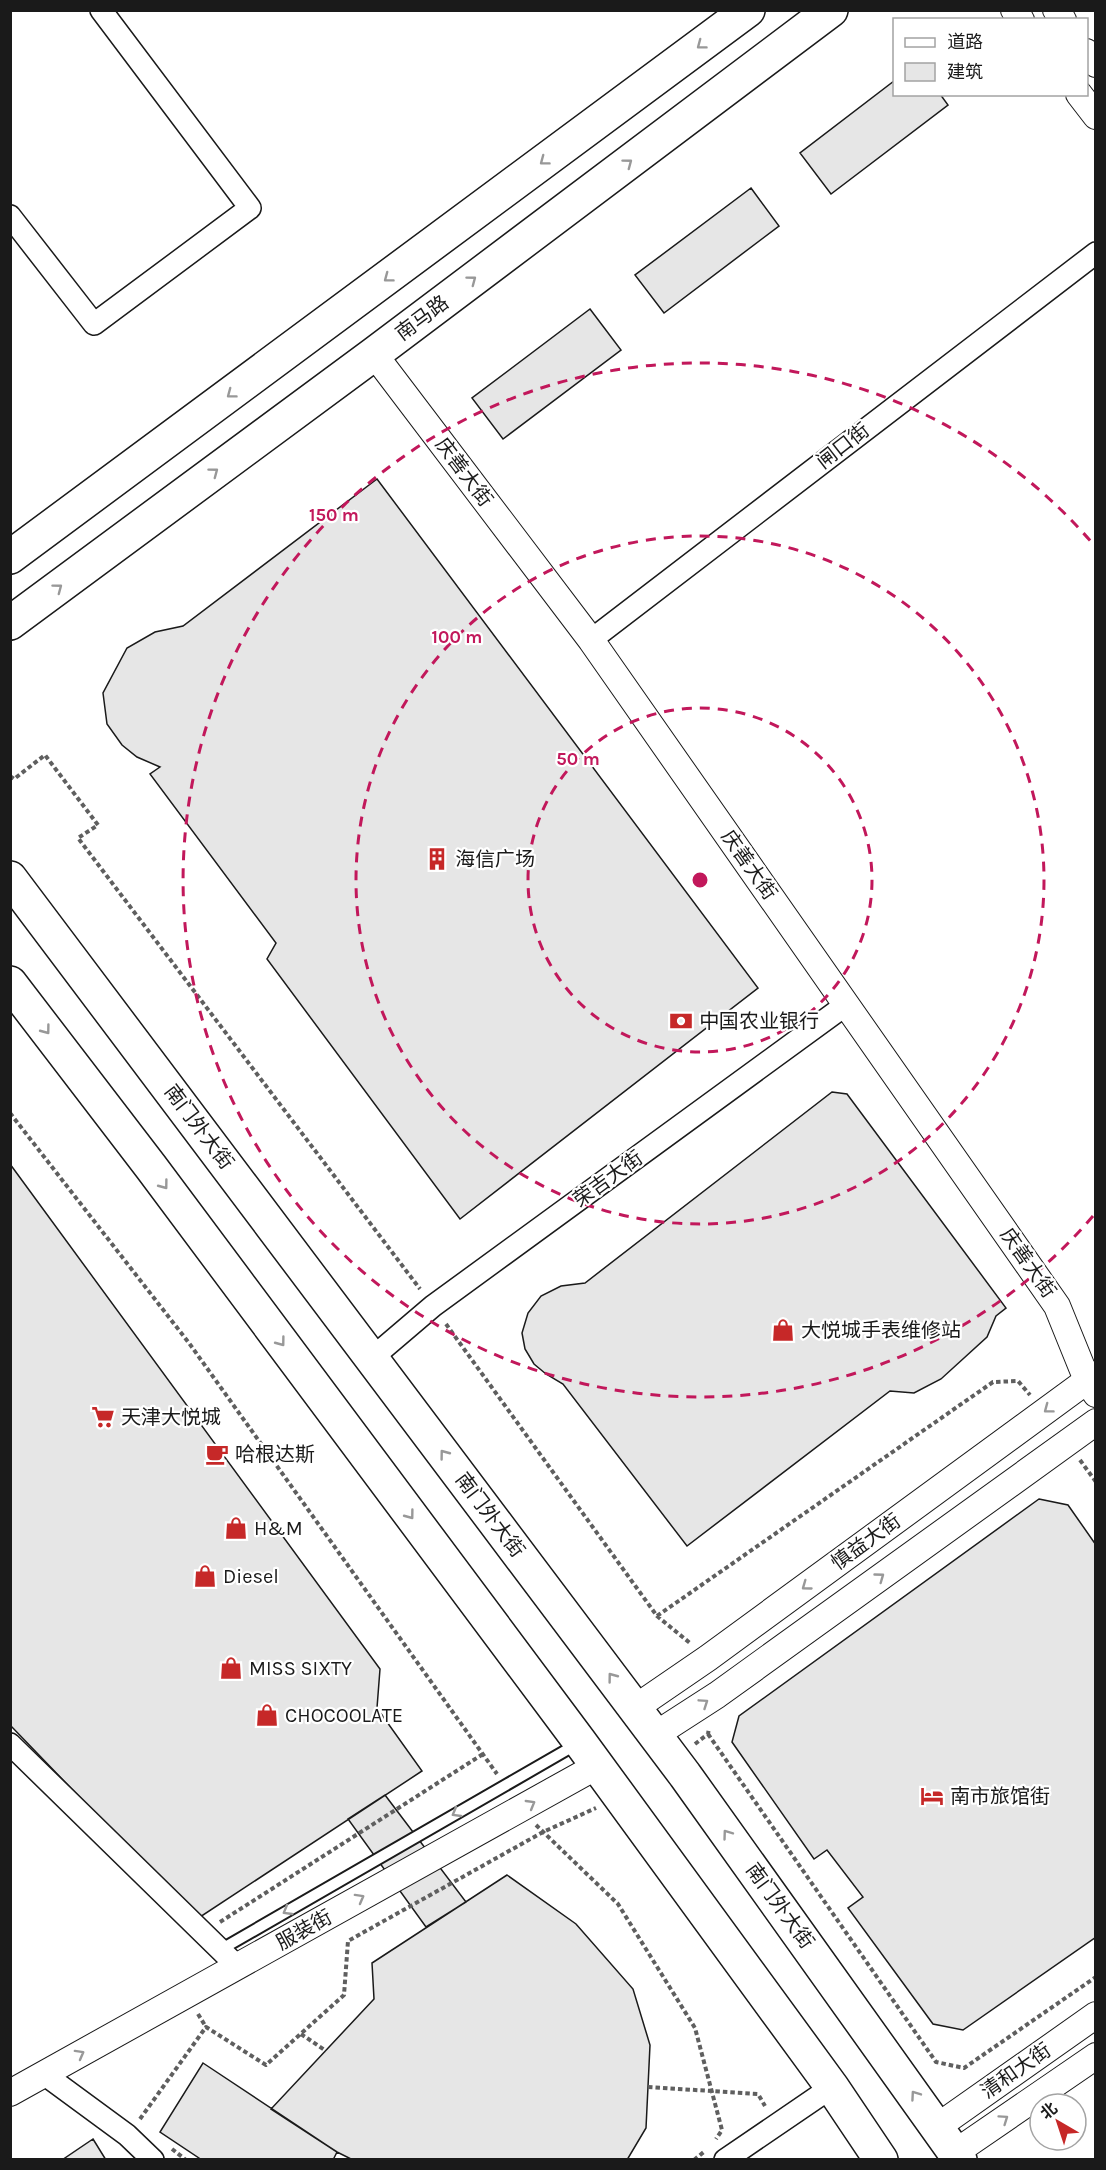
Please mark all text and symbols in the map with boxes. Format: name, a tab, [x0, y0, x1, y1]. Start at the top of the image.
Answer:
legend	[893, 18, 1088, 96]
text: 道路	[947, 31, 983, 53]
one-way arrow	[696, 38, 707, 49]
text: 建筑	[947, 61, 983, 83]
one-way arrow	[540, 154, 551, 165]
one-way arrow	[621, 160, 632, 171]
one-way arrow	[383, 270, 394, 281]
one-way arrow	[465, 277, 476, 288]
street label: 南马路	[391, 291, 453, 345]
one-way arrow	[226, 386, 237, 397]
street label: 闸口街	[812, 418, 874, 474]
street label: 庆善大街	[431, 433, 497, 511]
one-way arrow	[208, 468, 219, 479]
text: 150 m	[309, 504, 359, 526]
one-way arrow	[51, 585, 62, 596]
text: 100 m	[432, 626, 482, 648]
text: 50 m	[556, 748, 600, 770]
street label: 庆善大街	[717, 826, 781, 904]
building icon: 海信广场	[424, 846, 450, 872]
place label: 海信广场	[455, 848, 535, 871]
centre of rings	[690, 870, 710, 890]
bank icon: 中国农业银行	[668, 1008, 694, 1034]
place label: 中国农业银行	[699, 1010, 819, 1033]
one-way arrow	[39, 1023, 50, 1034]
street label: 南门外大街	[160, 1080, 238, 1174]
street label: 荣吉大街	[569, 1146, 647, 1212]
one-way arrow	[157, 1179, 168, 1190]
street label: 庆善大街	[996, 1224, 1060, 1302]
shop icon: 大悦城手表维修站	[770, 1317, 796, 1343]
place label: 大悦城手表维修站	[801, 1319, 961, 1342]
one-way arrow	[273, 1335, 284, 1346]
one-way arrow	[1044, 1402, 1055, 1413]
supermarket icon: 天津大悦城	[90, 1404, 116, 1430]
place label: 天津大悦城	[121, 1406, 221, 1429]
cafe icon: 哈根达斯	[204, 1441, 230, 1467]
place label: 哈根达斯	[235, 1443, 315, 1466]
one-way arrow	[440, 1449, 451, 1460]
street label: 南门外大街	[451, 1468, 529, 1562]
one-way arrow	[403, 1508, 414, 1519]
street label: 慎益大街	[827, 1509, 905, 1575]
shop icon: H&M	[223, 1515, 249, 1541]
place label: H&M	[254, 1517, 303, 1540]
shop icon: Diesel	[192, 1563, 218, 1589]
place label: Diesel	[223, 1565, 279, 1588]
one-way arrow	[873, 1574, 884, 1585]
one-way arrow	[802, 1579, 813, 1590]
shop icon: MISS SIXTY	[218, 1655, 244, 1681]
place label: MISS SIXTY	[249, 1657, 352, 1680]
one-way arrow	[608, 1673, 619, 1684]
one-way arrow	[697, 1699, 708, 1710]
shop icon: CHOCOOLATE	[254, 1702, 280, 1728]
place label: CHOCOOLATE	[285, 1704, 403, 1727]
hotel icon: 南市旅馆街	[919, 1783, 945, 1809]
place label: 南市旅馆街	[950, 1785, 1050, 1808]
one-way arrow	[525, 1800, 535, 1812]
one-way arrow	[452, 1806, 462, 1818]
one-way arrow	[724, 1829, 735, 1840]
street label: 南门外大街	[741, 1859, 819, 1953]
one-way arrow	[354, 1894, 365, 1905]
one-way arrow	[283, 1903, 293, 1915]
street label: 服装街	[272, 1905, 336, 1955]
street label: 清和大街	[977, 2039, 1055, 2103]
one-way arrow	[74, 2050, 84, 2061]
one-way arrow	[911, 2090, 922, 2101]
north arrow	[1028, 2092, 1088, 2152]
text: 北	[1037, 2098, 1061, 2123]
one-way arrow	[997, 2115, 1008, 2126]

